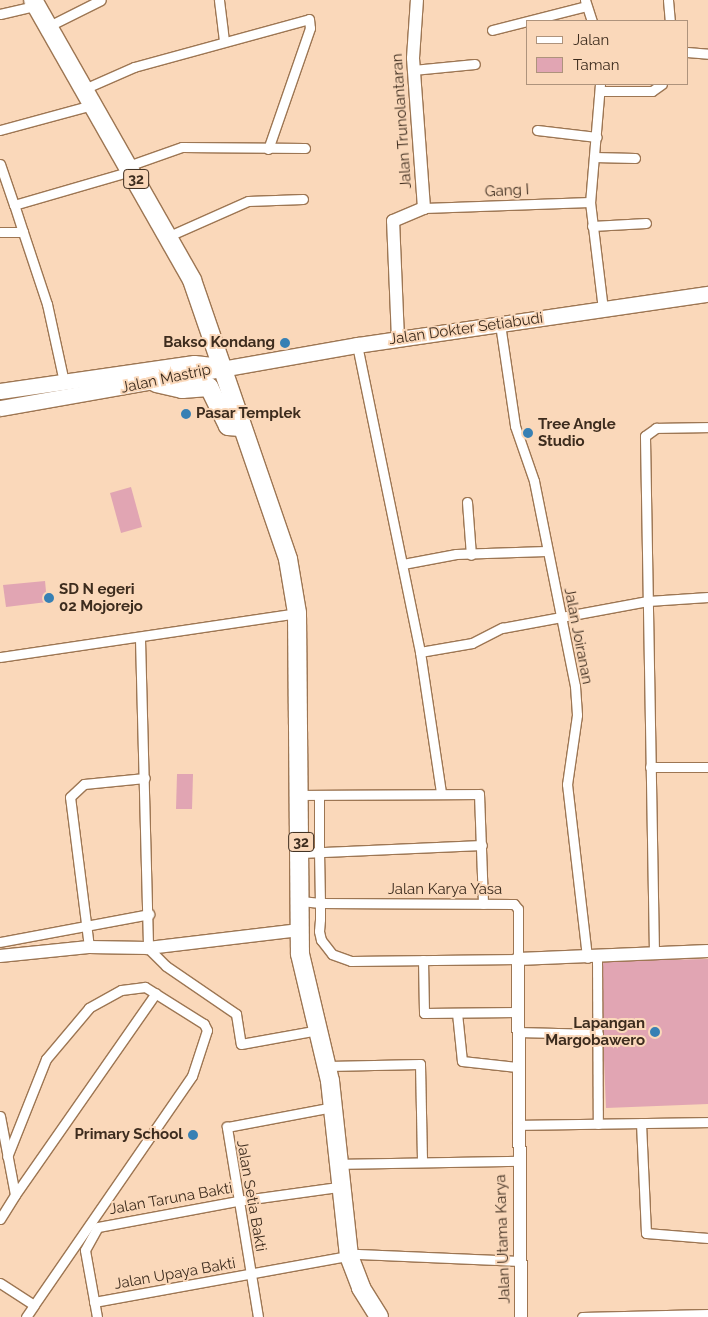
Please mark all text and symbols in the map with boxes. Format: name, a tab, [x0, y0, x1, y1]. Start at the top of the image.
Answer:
legend	[526, 20, 688, 85]
text: Jalan	[573, 31, 609, 49]
street label: Jalan Trunolantaran	[388, 53, 416, 189]
text: Taman	[573, 56, 619, 74]
road number: 32	[122, 168, 150, 190]
street label: Gang I	[484, 181, 530, 201]
street label: Jalan Dokter Setiabudi	[388, 309, 544, 349]
place label: Bakso Kondang	[163, 334, 275, 352]
marker: Bakso Kondang	[279, 337, 291, 349]
street label: Jalan Mastrip	[119, 361, 213, 397]
place label: Pasar Templek	[196, 405, 302, 423]
marker: Pasar Templek	[180, 408, 192, 420]
place label: Tree Angle Studio	[538, 415, 616, 450]
marker: Tree Angle Studio	[522, 427, 534, 439]
place label: SD N egeri 02 Mojorejo	[59, 580, 143, 615]
street label: Jalan Joiranan	[560, 586, 596, 686]
marker: SD N egeri 02 Mojorejo	[43, 592, 55, 604]
road number: 32	[287, 830, 315, 854]
street label: Jalan Karya Yasa	[387, 881, 503, 899]
place label: Lapangan Margobawero	[545, 1014, 645, 1049]
marker: Lapangan Margobawero	[649, 1026, 661, 1038]
place label: Primary School	[74, 1126, 183, 1144]
marker: Primary School	[187, 1129, 199, 1141]
street label: Jalan Setia Bakti	[232, 1139, 270, 1253]
street label: Jalan Utama Karya	[492, 1174, 514, 1304]
street label: Jalan Taruna Bakti	[108, 1179, 234, 1219]
street label: Jalan Upaya Bakti	[113, 1254, 237, 1294]

